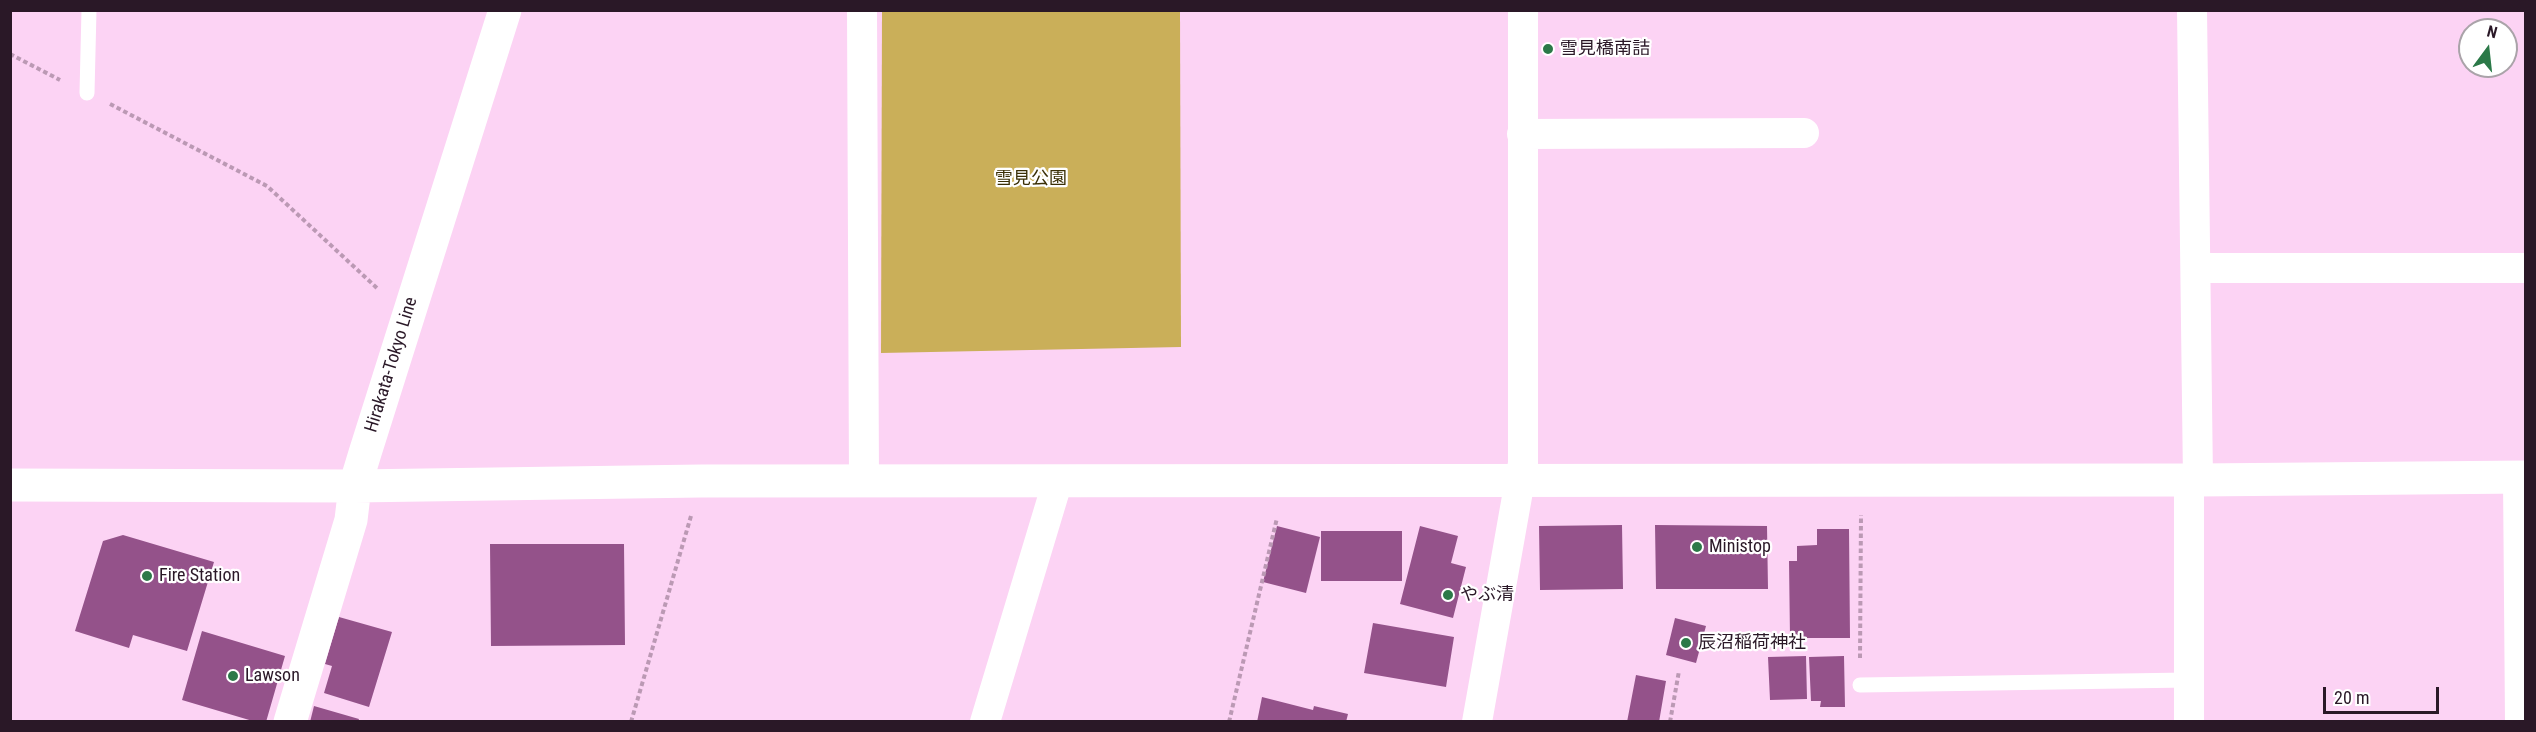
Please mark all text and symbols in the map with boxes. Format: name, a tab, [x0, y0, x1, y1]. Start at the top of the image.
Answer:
north arrow	[2458, 18, 2518, 78]
text: N	[2485, 22, 2499, 43]
place label: 雪見橋南詰	[1560, 38, 1650, 60]
marker: 雪見橋南詰	[1541, 42, 1555, 56]
park label: 雪見公園	[995, 168, 1067, 190]
street label: Hirakata-Tokyo Line	[361, 295, 423, 435]
place label: Ministop	[1709, 536, 1771, 558]
marker: Ministop	[1690, 540, 1704, 554]
place label: Fire Station	[159, 565, 240, 587]
marker: Fire Station	[140, 569, 154, 583]
place label: やぶ清	[1460, 584, 1514, 606]
marker: やぶ清	[1441, 588, 1455, 602]
place label: 辰沼稲荷神社	[1698, 632, 1806, 654]
marker: 辰沼稲荷神社	[1679, 636, 1693, 650]
place label: Lawson	[245, 665, 300, 687]
marker: Lawson	[226, 669, 240, 683]
scale bar	[2326, 675, 2442, 713]
text: 20 m	[2334, 687, 2369, 708]

